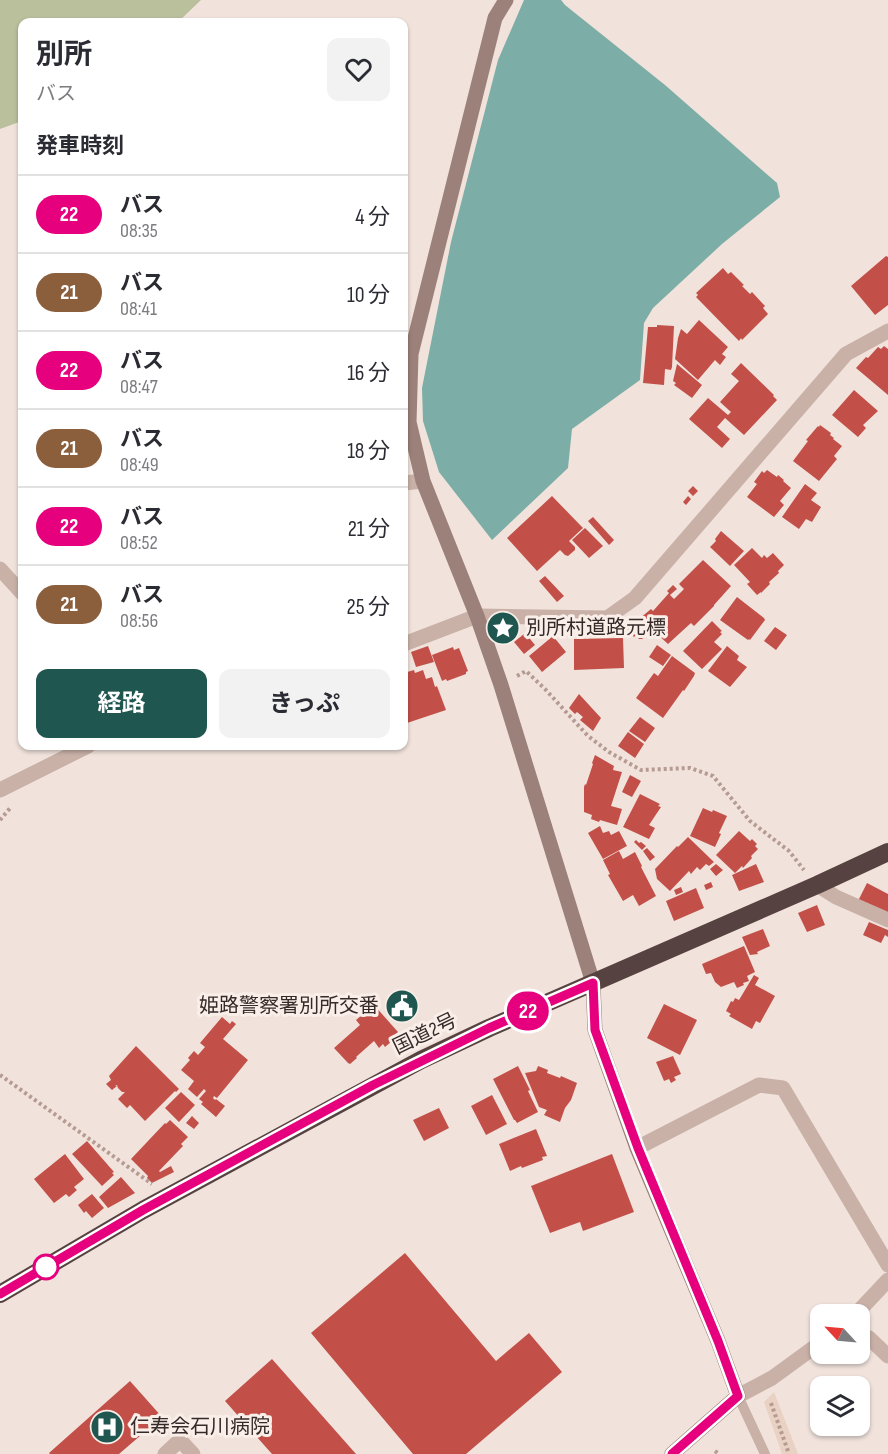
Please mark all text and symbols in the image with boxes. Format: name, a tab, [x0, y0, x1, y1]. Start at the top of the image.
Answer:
text: 別所	[36, 38, 92, 71]
button: heart	[327, 38, 390, 101]
text: バス	[36, 82, 76, 106]
text: 発車時刻	[36, 133, 124, 160]
text: バス	[120, 192, 164, 219]
text: 22	[60, 202, 78, 227]
text: 4 分	[355, 204, 390, 231]
text: 08:35	[120, 219, 158, 243]
text: バス	[120, 270, 164, 297]
text: 21	[60, 280, 78, 305]
text: 10 分	[347, 282, 390, 309]
text: 08:41	[120, 297, 157, 321]
text: バス	[120, 348, 164, 375]
text: 22	[60, 358, 78, 383]
text: 16 分	[347, 360, 390, 387]
text: 08:47	[120, 375, 158, 399]
text: バス	[120, 426, 164, 453]
text: 21	[60, 436, 78, 461]
text: 18 分	[347, 438, 390, 465]
text: 08:49	[120, 453, 159, 477]
text: バス	[120, 504, 164, 531]
text: 22	[60, 514, 78, 539]
text: 21 分	[348, 516, 390, 543]
text: 08:52	[120, 531, 158, 555]
text: バス	[120, 582, 164, 609]
text: 21	[60, 592, 78, 617]
text: 25 分	[347, 594, 390, 621]
text: 08:56	[120, 609, 158, 633]
place icon: 別所村道路元標	[485, 610, 521, 646]
place label: 別所村道路元標	[526, 616, 666, 640]
button: 経路	[36, 669, 207, 738]
button: きっぷ	[219, 669, 390, 738]
public building icon: 姫路警察署別所交番	[384, 988, 420, 1024]
line badge: 22	[501, 992, 555, 1030]
place label: 姫路警察署別所交番	[199, 994, 379, 1018]
text: 22	[519, 999, 537, 1024]
street label: 国道2号	[389, 1008, 461, 1060]
unlabelled marker	[33, 1254, 59, 1280]
north arrow	[810, 1304, 870, 1364]
map controls	[810, 1304, 870, 1436]
button: layers	[810, 1376, 870, 1436]
hospital icon: 仁寿会石川病院	[89, 1409, 125, 1445]
place label: 仁寿会石川病院	[130, 1415, 270, 1439]

